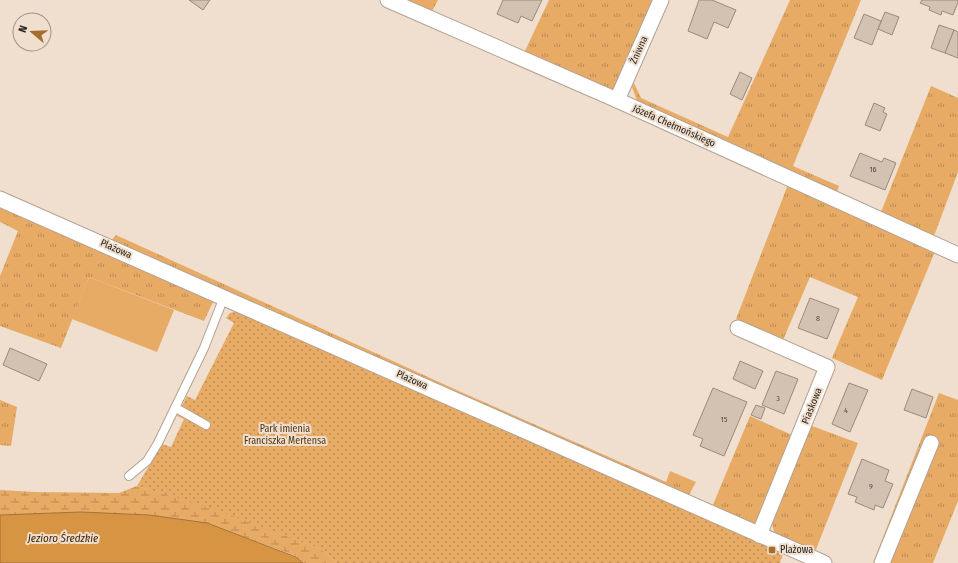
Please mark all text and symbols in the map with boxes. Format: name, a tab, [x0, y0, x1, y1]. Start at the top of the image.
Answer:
north arrow	[12, 12, 52, 52]
text: N	[16, 24, 30, 34]
street label: Żniwna	[626, 33, 650, 66]
street label: Józefa Chełmońskiego	[631, 101, 718, 150]
house number: 16	[869, 165, 877, 174]
street label: Plażowa	[98, 237, 134, 261]
house number: 8	[816, 314, 820, 323]
street label: Plażowa	[394, 368, 430, 392]
street label: Piaskowa	[799, 386, 825, 426]
house number: 3	[776, 394, 780, 403]
house number: 4	[844, 406, 848, 415]
house number: 15	[721, 415, 728, 424]
park label: Park imienia Franciszka Mertensa	[244, 423, 326, 447]
house number: 9	[869, 482, 873, 491]
water label: Jezioro Średzkie	[27, 531, 98, 545]
place label: Plażowa	[780, 544, 813, 556]
marker: Plażowa	[767, 545, 777, 555]

